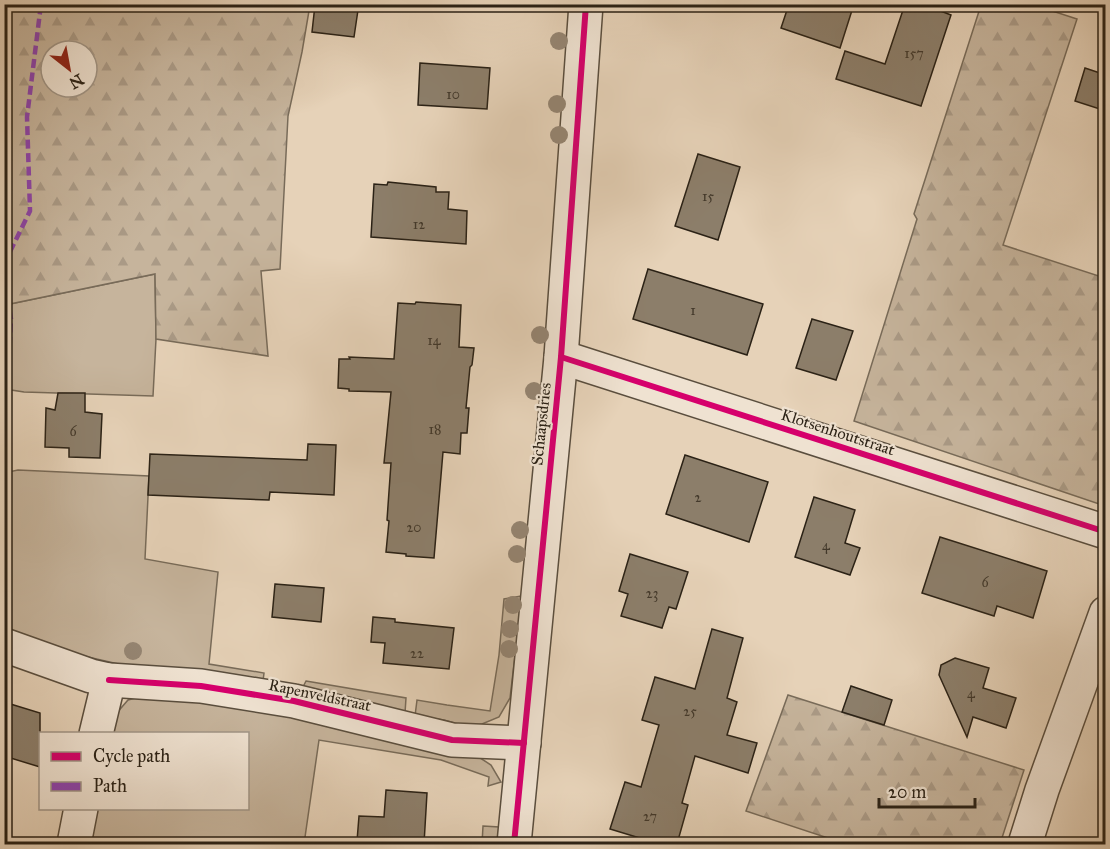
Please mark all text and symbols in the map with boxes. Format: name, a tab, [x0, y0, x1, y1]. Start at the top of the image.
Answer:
north arrow	[39, 39, 99, 99]
house number: 157	[904, 45, 924, 62]
text: N	[65, 70, 87, 93]
house number: 10	[446, 86, 460, 103]
house number: 15	[702, 188, 714, 205]
house number: 12	[413, 216, 425, 233]
house number: 1	[690, 302, 696, 319]
house number: 14	[427, 332, 442, 349]
street label: Schaapsdries	[527, 382, 555, 466]
street label: Klotsenhoutstraat	[779, 405, 898, 459]
house number: 18	[429, 421, 441, 438]
house number: 6	[69, 423, 77, 440]
house number: 2	[695, 489, 702, 506]
house number: 20	[406, 519, 422, 536]
house number: 4	[822, 537, 831, 554]
house number: 6	[981, 574, 989, 591]
house number: 23	[646, 585, 658, 602]
house number: 22	[410, 645, 424, 662]
street label: Rapenveldstraat	[267, 675, 373, 715]
house number: 4	[967, 685, 976, 702]
house number: 25	[683, 703, 697, 720]
legend	[39, 732, 249, 810]
text: Cycle path	[93, 745, 170, 767]
scale bar	[879, 771, 975, 809]
text: Path	[93, 775, 127, 797]
text: 20 m	[888, 781, 926, 803]
house number: 27	[643, 808, 657, 825]

